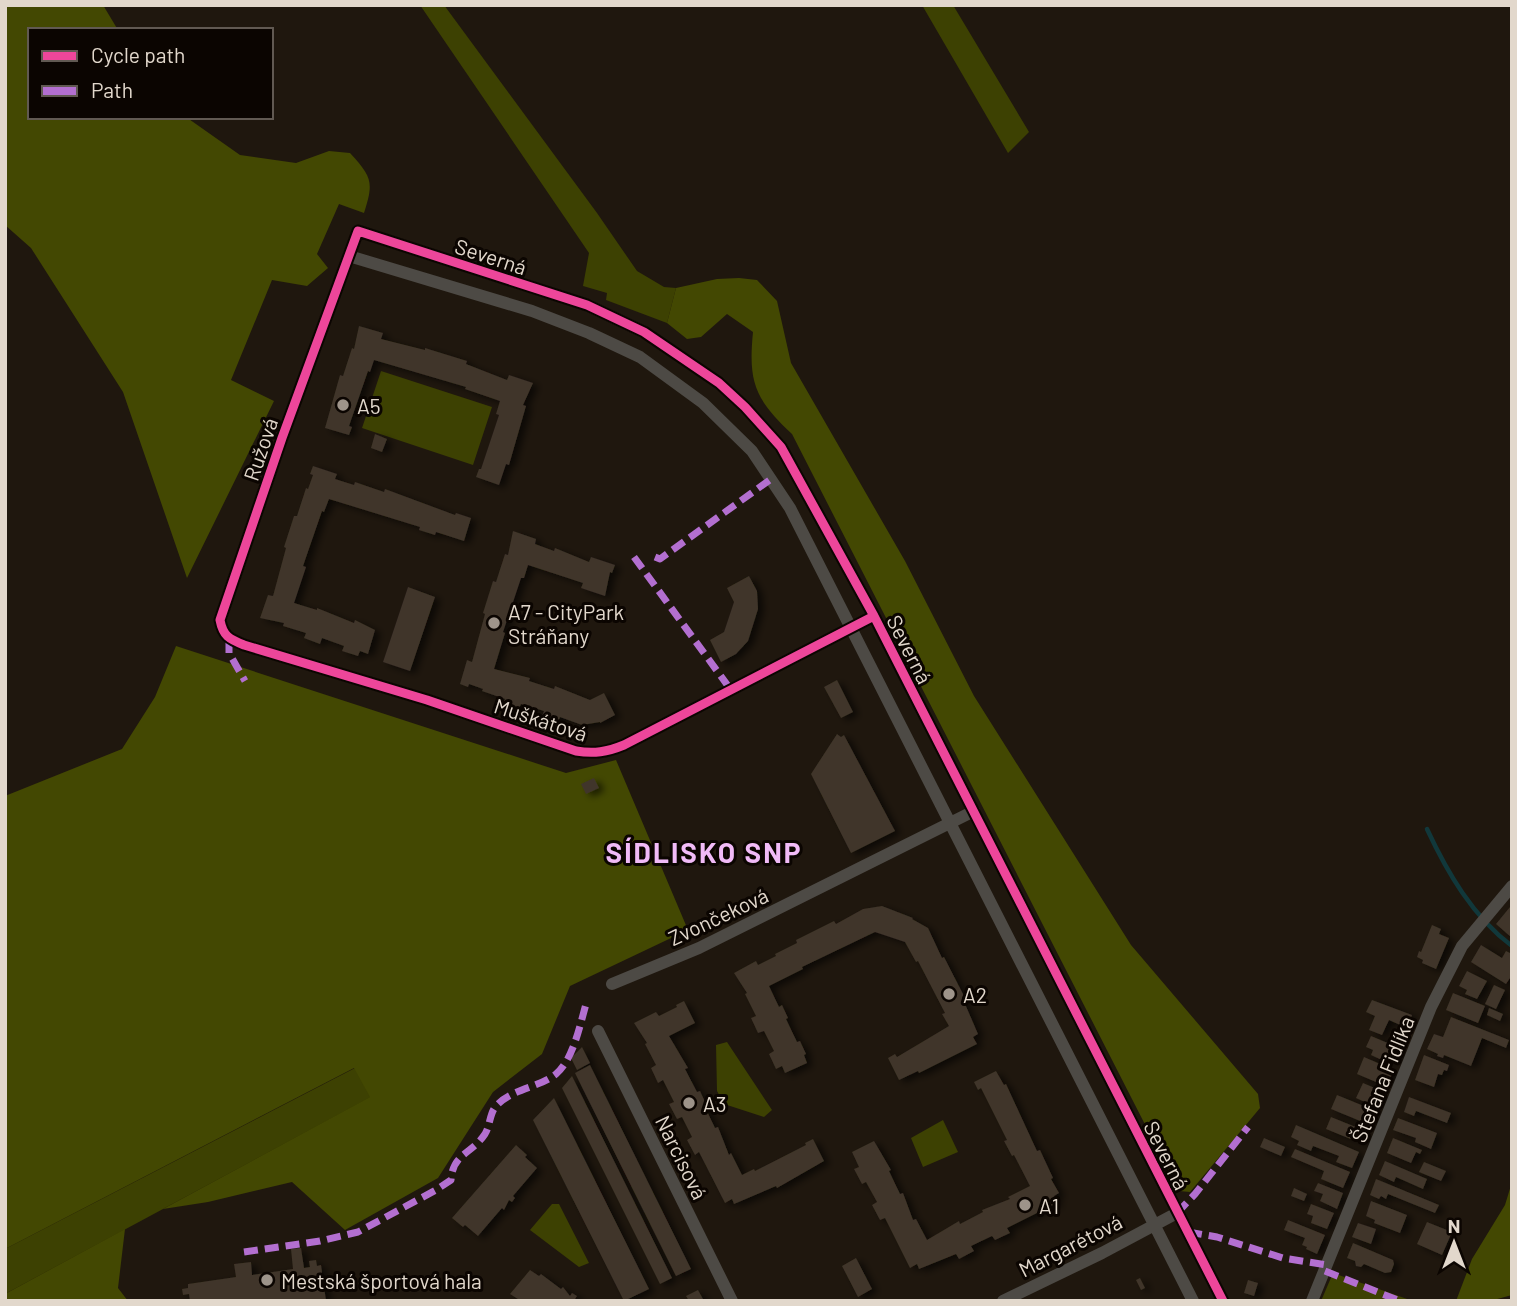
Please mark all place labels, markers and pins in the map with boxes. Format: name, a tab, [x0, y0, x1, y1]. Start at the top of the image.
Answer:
place label: A5	[357, 393, 381, 418]
marker: A5	[335, 397, 351, 413]
place label: A7 - CityPark Stráňany	[508, 599, 624, 648]
marker: A7 - CityPark Stráňany	[486, 615, 502, 631]
place label: A2	[963, 982, 987, 1007]
marker: A2	[941, 986, 957, 1002]
place label: A3	[703, 1091, 727, 1116]
marker: A3	[681, 1095, 697, 1111]
place label: A1	[1039, 1193, 1059, 1218]
marker: A1	[1017, 1197, 1033, 1213]
place label: Mestská športová hala	[281, 1268, 482, 1293]
marker: Mestská športová hala	[259, 1272, 275, 1288]

